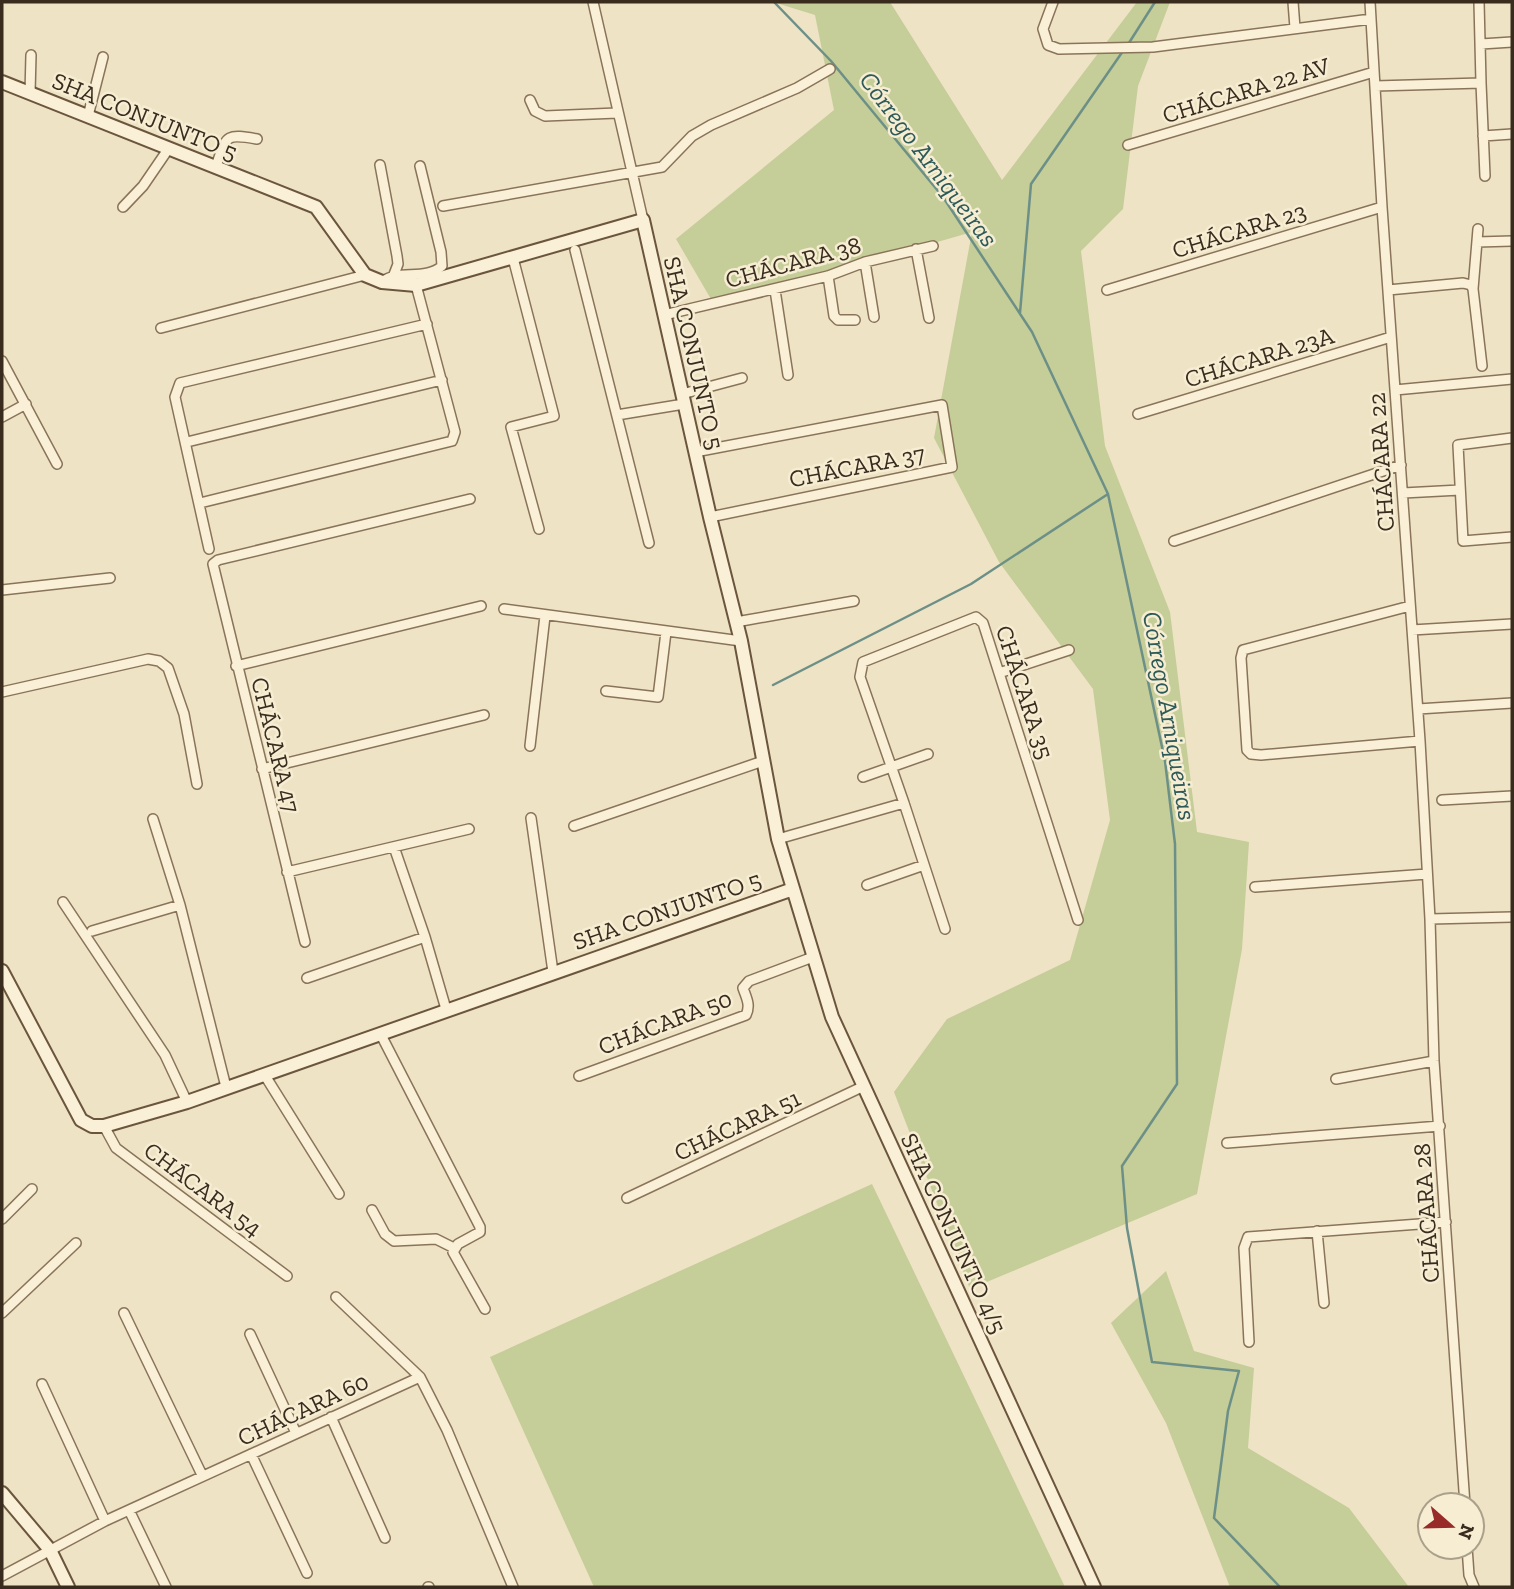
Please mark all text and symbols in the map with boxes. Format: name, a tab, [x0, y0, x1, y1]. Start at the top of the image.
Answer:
street label: CHÁCARA 22 AV	[1159, 51, 1334, 129]
water label: Córrego Arniqueiras	[853, 65, 1005, 253]
street label: SHA CONJUNTO 5	[48, 66, 242, 166]
street label: CHÁCARA 23	[1168, 196, 1310, 264]
street label: CHÁCARA 38	[722, 230, 864, 294]
street label: SHA CONJUNTO 5	[658, 254, 730, 452]
street label: CHÁCARA 23A	[1181, 320, 1337, 393]
street label: CHÁCARA 22	[1362, 391, 1400, 533]
street label: CHÁCARA 37	[787, 439, 927, 493]
water label: Córrego Arniqueiras	[1136, 609, 1204, 823]
street label: CHÁCARA 35	[990, 622, 1060, 762]
street label: CHÁCARA 47	[245, 674, 307, 816]
street label: SHA CONJUNTO 5	[569, 864, 765, 956]
street label: CHÁCARA 50	[594, 983, 736, 1061]
street label: CHÁCARA 51	[669, 1083, 805, 1167]
street label: SHA CONJUNTO 4/5	[895, 1128, 1013, 1338]
street label: CHÁCARA 54	[138, 1135, 268, 1243]
street label: CHÁCARA 28	[1407, 1142, 1445, 1284]
street label: CHÁCARA 60	[233, 1366, 373, 1452]
north arrow	[1416, 1491, 1486, 1561]
text: N	[1453, 1521, 1480, 1542]

